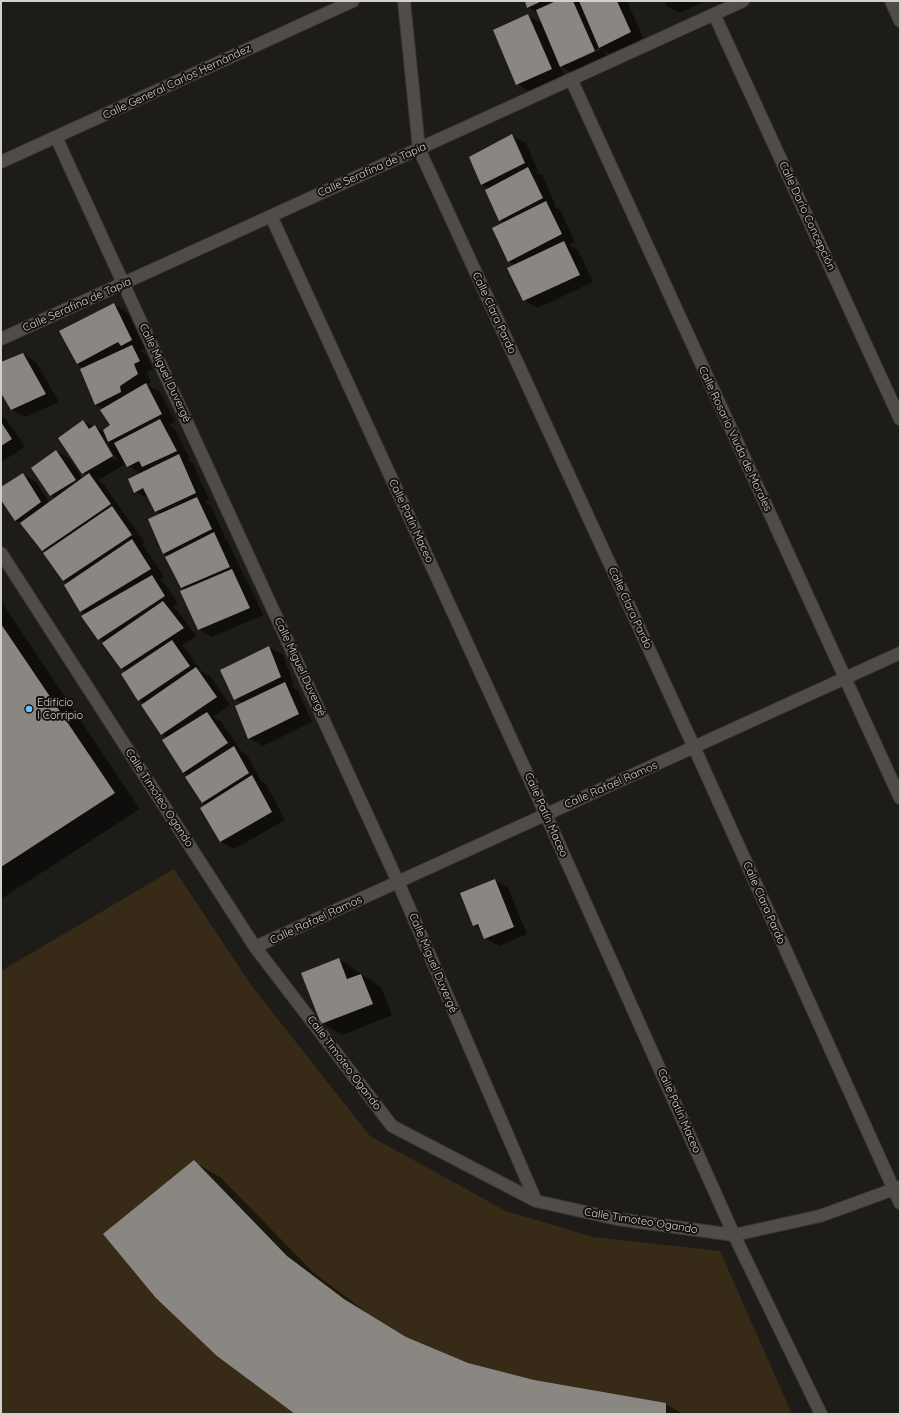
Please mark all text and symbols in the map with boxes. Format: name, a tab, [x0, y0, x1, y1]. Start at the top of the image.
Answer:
street label: Calle General Carlos Hernández	[101, 42, 253, 122]
street label: Calle Serafina de Tapia	[316, 140, 428, 200]
street label: Calle Darío Concepción	[776, 159, 838, 273]
street label: Calle Clara Pardo	[469, 270, 519, 356]
street label: Calle Serafina de Tapia	[21, 275, 133, 335]
street label: Calle Miguel Duvergé	[136, 322, 194, 424]
street label: Calle Rosario Viuda de Morales	[696, 364, 774, 514]
street label: Calle Patín Maceo	[386, 477, 436, 565]
street label: Calle Clara Pardo	[605, 565, 655, 651]
street label: Calle Miguel Duvergé	[271, 616, 329, 718]
place label: Edificio I Corripio	[37, 696, 83, 722]
marker: Edificio I Corripio	[24, 704, 34, 714]
street label: Calle Timoteo Ogando	[122, 746, 196, 850]
street label: Calle Rafael Ramos	[562, 759, 660, 811]
street label: Calle Patín Maceo	[521, 771, 571, 859]
street label: Calle Clara Pardo	[740, 860, 788, 946]
street label: Calle Rafael Ramos	[268, 893, 364, 947]
street label: Calle Miguel Duvergé	[406, 911, 460, 1015]
street label: Calle Timoteo Ogando	[304, 1013, 384, 1113]
street label: Calle Patín Maceo	[654, 1067, 704, 1155]
street label: Calle Timoteo Ogando	[583, 1206, 699, 1236]

